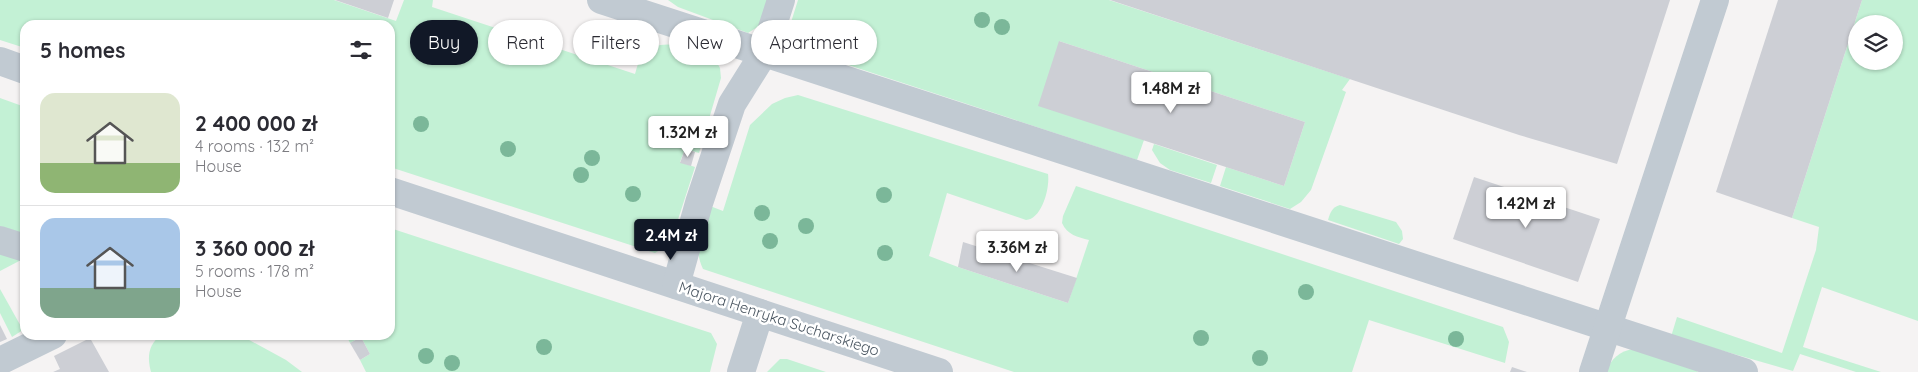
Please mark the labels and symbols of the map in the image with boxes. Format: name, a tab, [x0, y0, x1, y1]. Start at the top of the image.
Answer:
pin: 1.48M zł	[1119, 72, 1223, 114]
pin: 1.32M zł	[636, 116, 740, 158]
pin: 1.42M zł	[1474, 186, 1578, 229]
pin: 2.4M zł	[625, 218, 717, 261]
pin: 3.36M zł	[965, 230, 1069, 273]
street label: Majora Henryka Sucharskiego	[677, 277, 882, 360]

